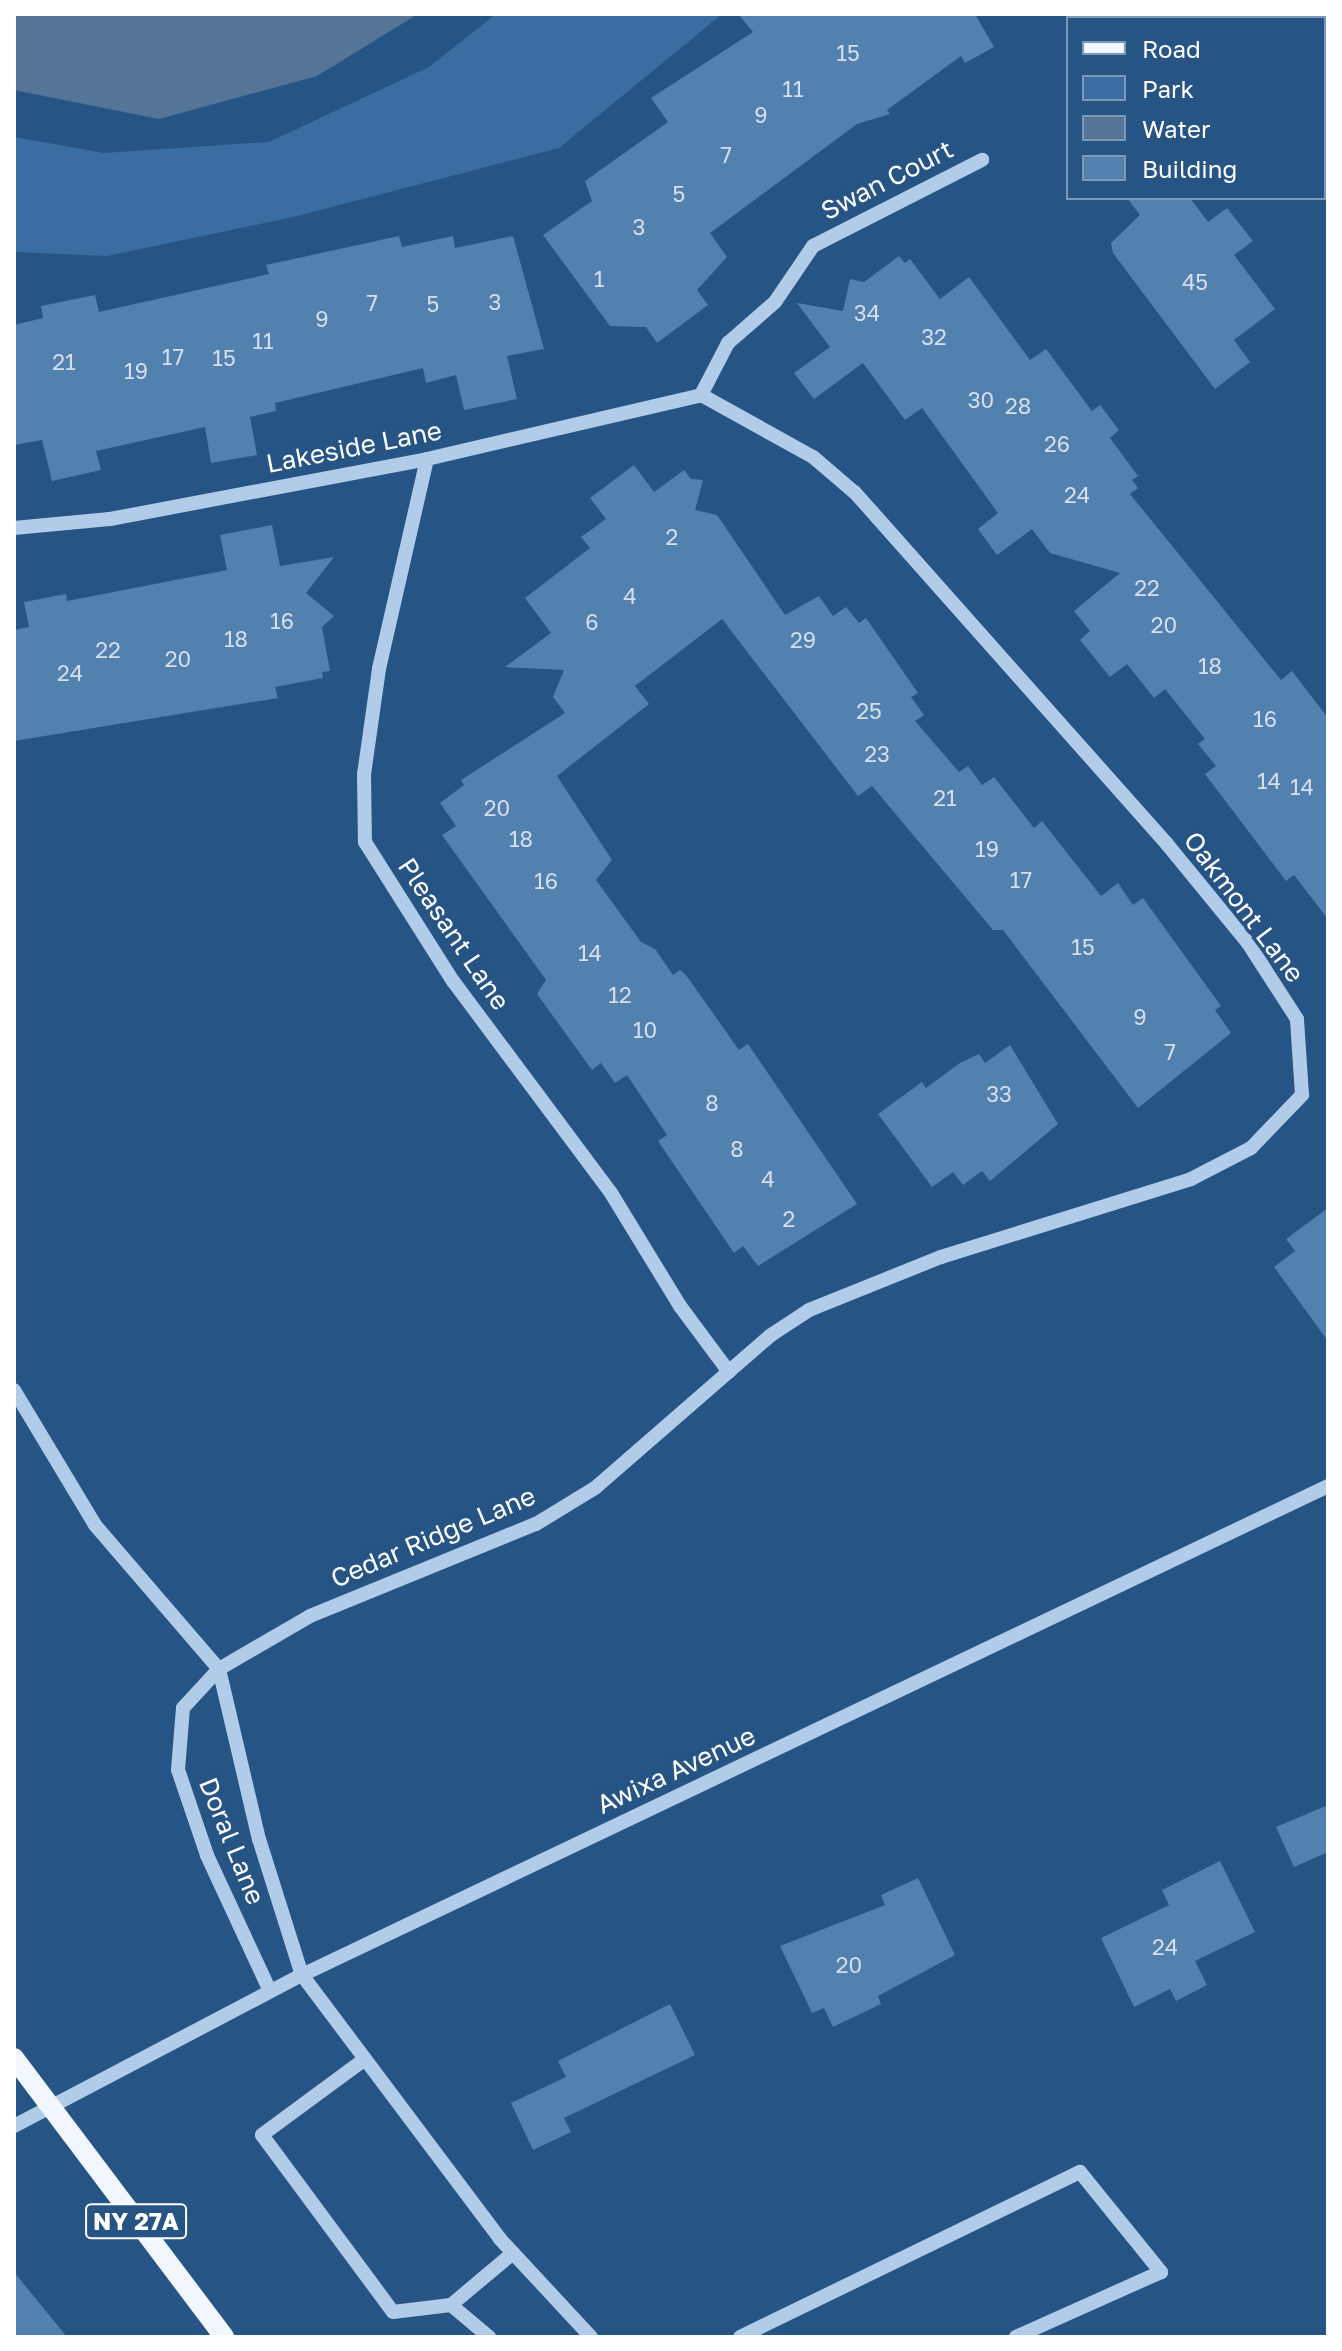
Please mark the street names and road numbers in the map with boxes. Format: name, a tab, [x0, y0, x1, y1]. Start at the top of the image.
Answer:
street label: Swan Court	[816, 133, 958, 227]
street label: Lakeside Lane	[264, 415, 444, 479]
street label: Oakmont Lane	[1177, 825, 1311, 989]
street label: Pleasant Lane	[392, 852, 516, 1016]
street label: Cedar Ridge Lane	[326, 1480, 540, 1594]
street label: Awixa Avenue	[592, 1720, 760, 1820]
street label: Doral Lane	[192, 1773, 272, 1909]
road number: NY 27A	[84, 2201, 188, 2241]

